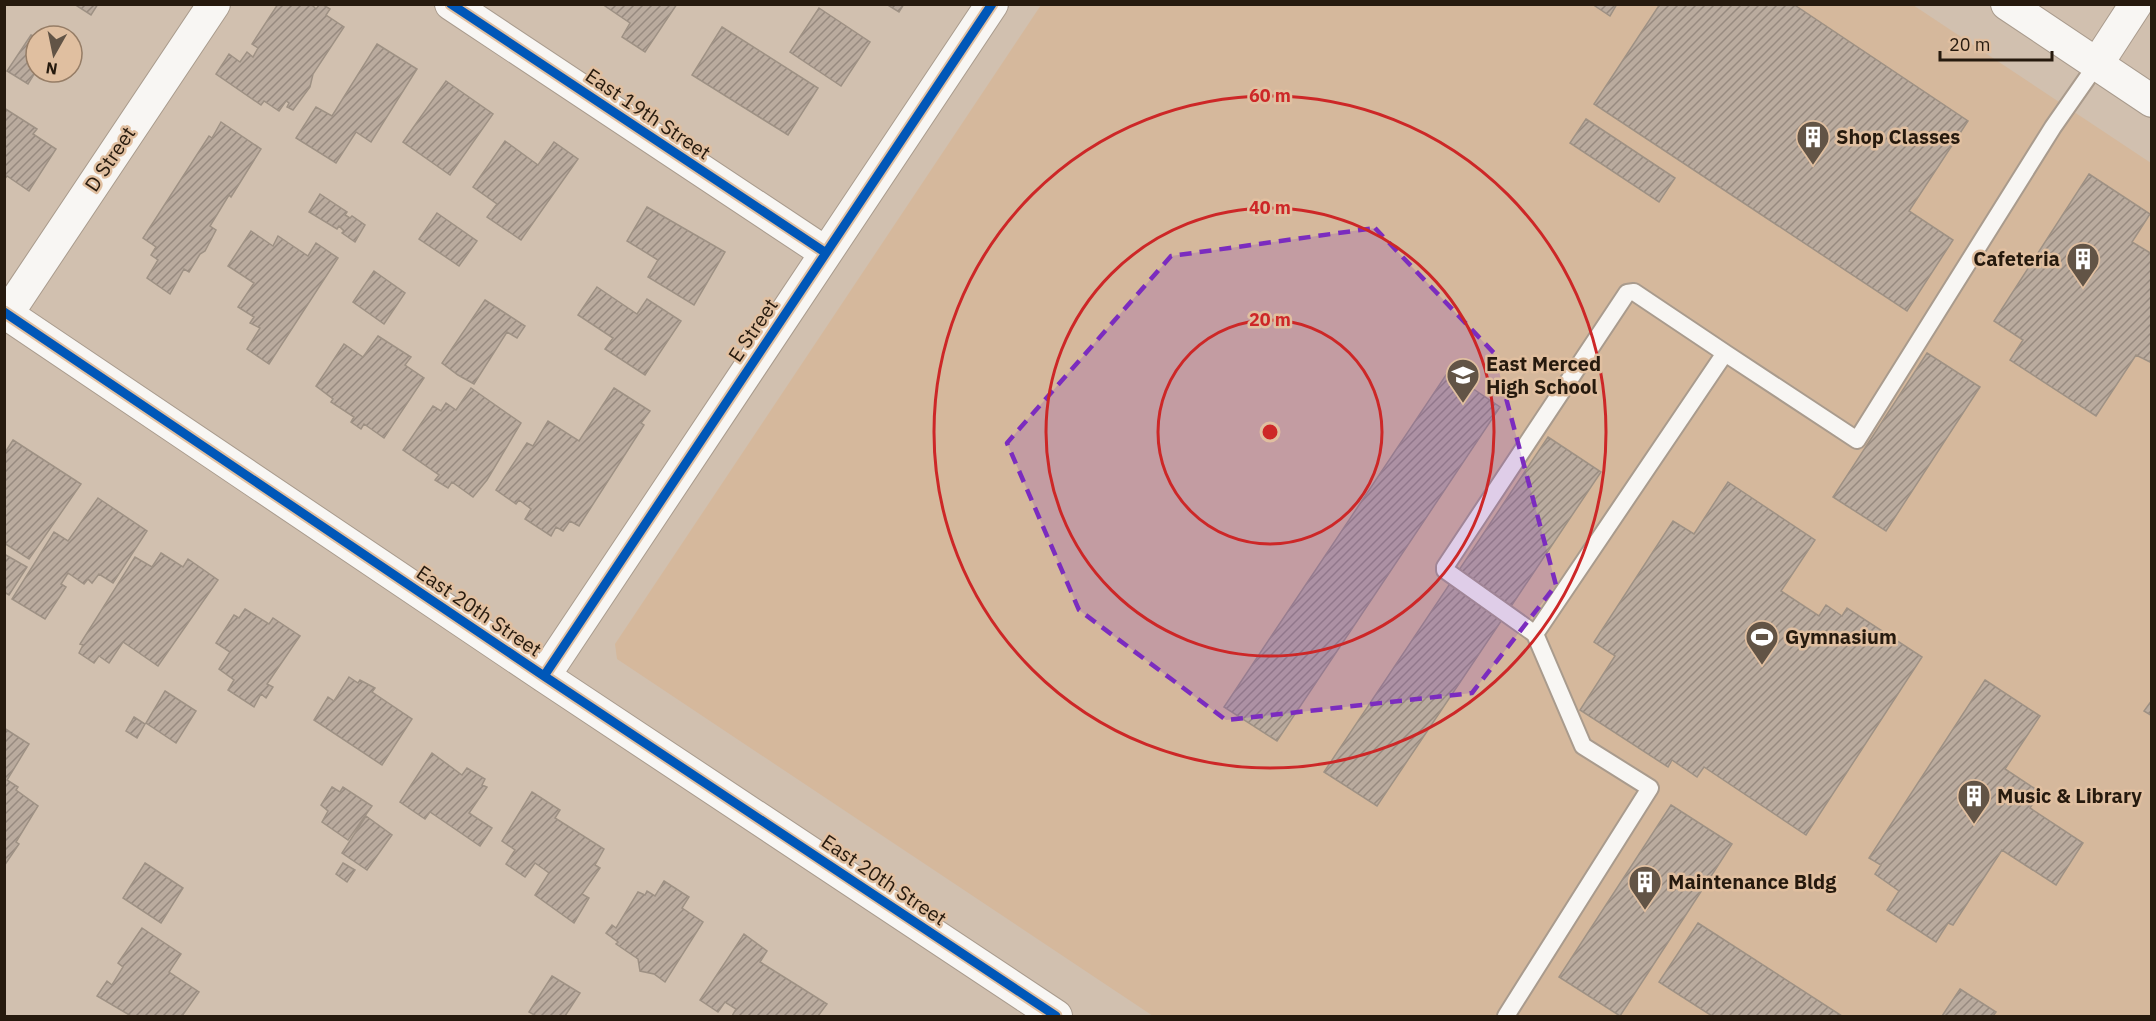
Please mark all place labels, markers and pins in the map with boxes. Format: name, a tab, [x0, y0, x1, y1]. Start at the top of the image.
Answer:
building icon: Shop Classes	[1795, 119, 1831, 166]
place label: Shop Classes	[1836, 123, 1960, 150]
building icon: Cafeteria	[2065, 241, 2101, 288]
place label: Cafeteria	[1973, 245, 2060, 272]
place label: East Merced High School	[1486, 350, 1601, 400]
school or university icon: East Merced High School	[1445, 357, 1481, 404]
centre of rings	[1260, 422, 1280, 442]
sports icon: Gymnasium	[1744, 619, 1780, 666]
place label: Gymnasium	[1785, 623, 1897, 650]
building icon: Music & Library	[1956, 778, 1992, 825]
place label: Music & Library	[1997, 782, 2142, 809]
building icon: Maintenance Bldg	[1627, 864, 1663, 911]
place label: Maintenance Bldg	[1668, 868, 1837, 895]

